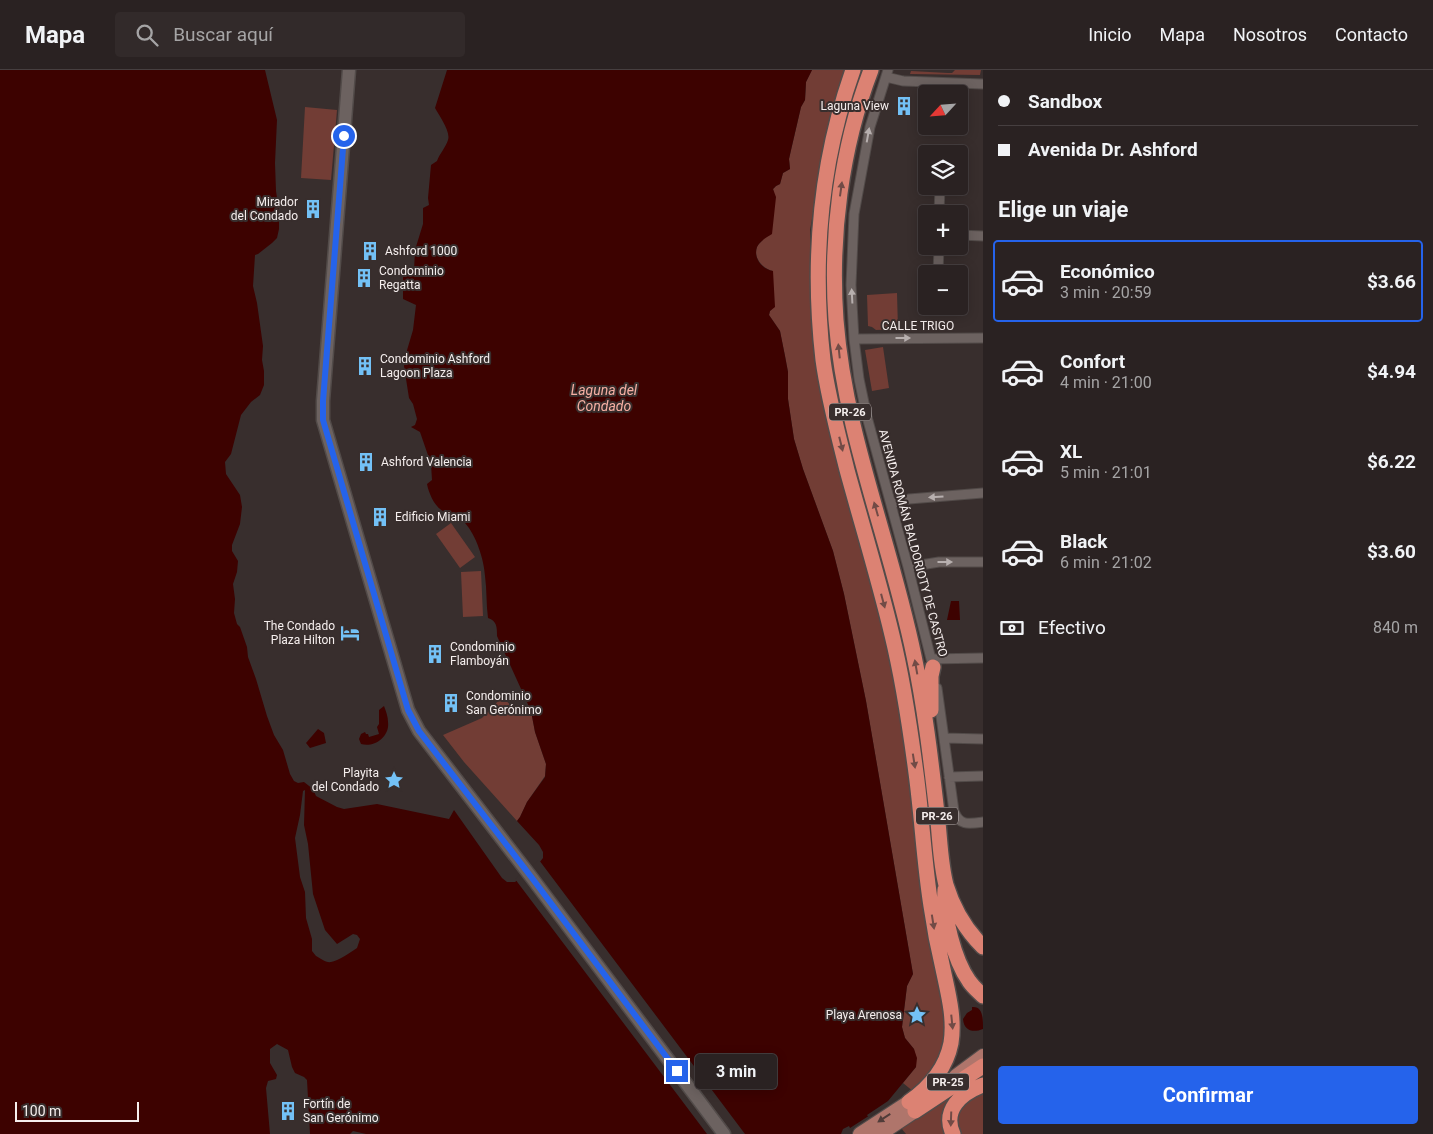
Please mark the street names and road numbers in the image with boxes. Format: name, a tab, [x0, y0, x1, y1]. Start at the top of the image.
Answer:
street label: CALLE TRIGO	[882, 319, 954, 333]
road number: PR-26	[829, 404, 871, 421]
street label: AVENIDA ROMÁN BALDORIOTY DE CASTRO	[876, 427, 951, 658]
road number: PR-26	[916, 808, 958, 824]
road number: PR-25	[927, 1074, 969, 1090]

